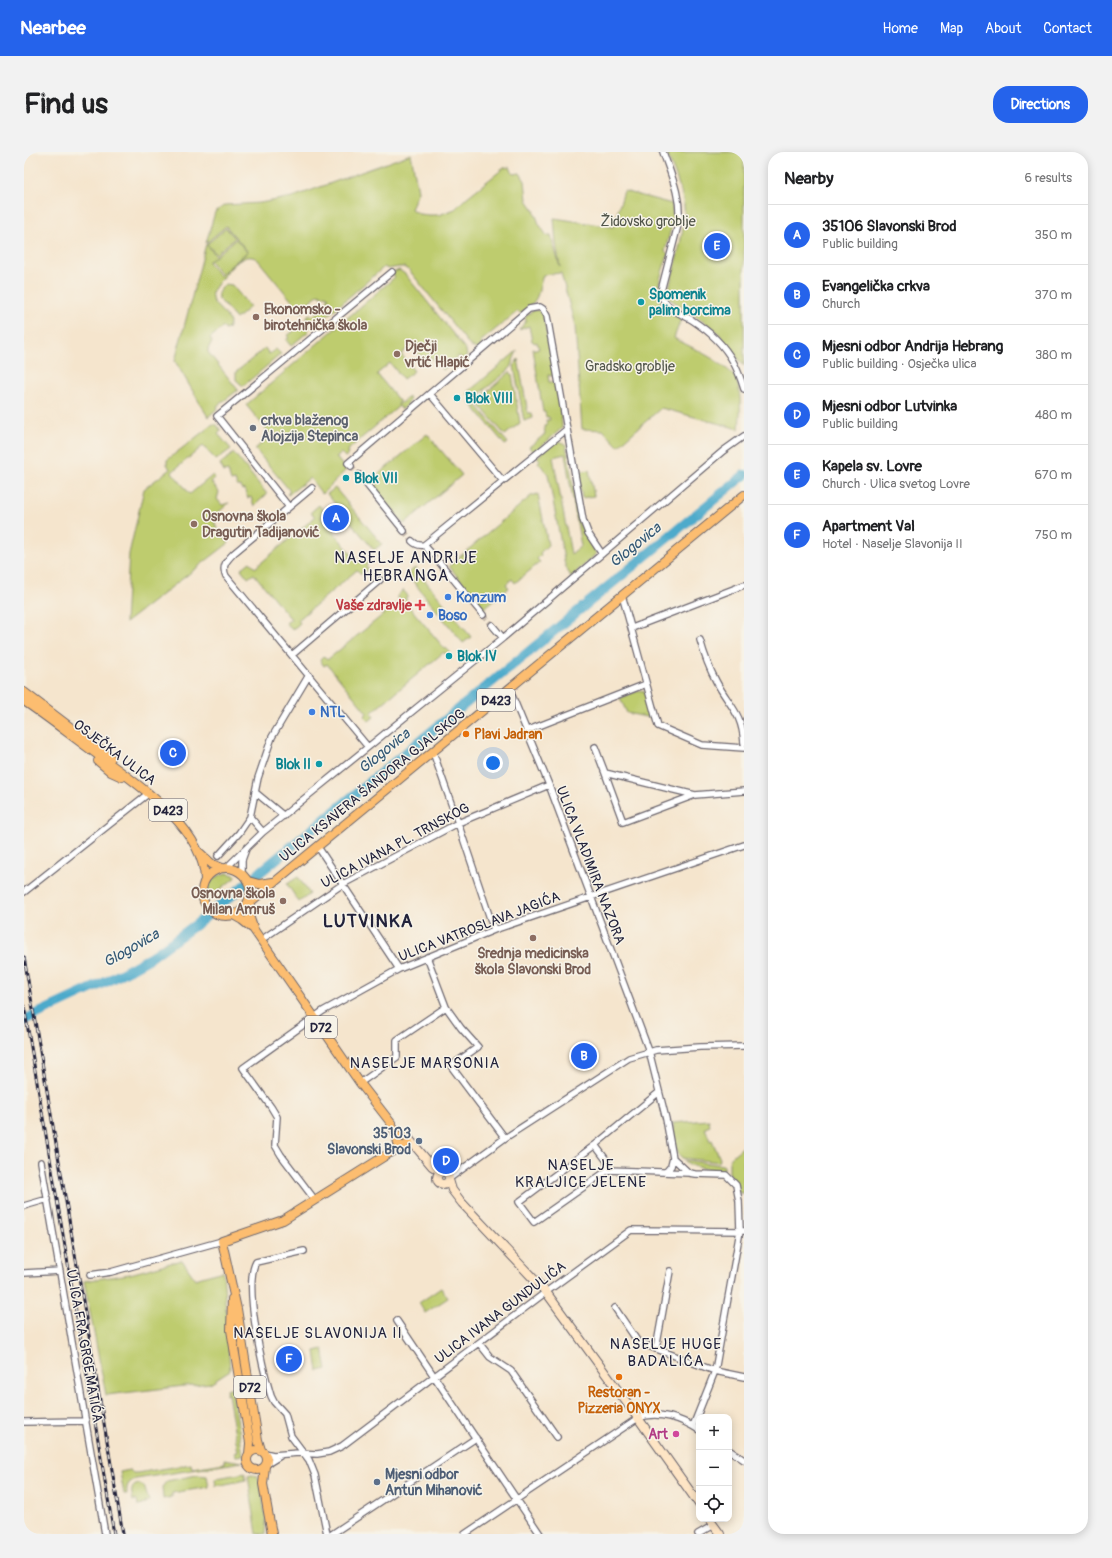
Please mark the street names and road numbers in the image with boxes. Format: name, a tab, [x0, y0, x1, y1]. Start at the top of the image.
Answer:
road number: D423	[477, 689, 515, 711]
street label: ULICA KSAVERA ŠANDORA GJALSKOG	[275, 704, 469, 866]
street label: OSJEČKA ULICA	[70, 715, 160, 789]
street label: ULICA VLADIMIRA NAZORA	[552, 784, 629, 947]
road number: D423	[149, 799, 187, 821]
street label: ULICA IVANA PL. TRNSKOG	[318, 799, 472, 892]
street label: ULICA VATROSLAVA JAGIĆA	[396, 887, 562, 965]
road number: D72	[305, 1016, 337, 1038]
street label: ULICA IVANA GUNDULIĆA	[431, 1257, 569, 1367]
street label: ULICA FRA GRGE MATIĆA	[63, 1268, 107, 1424]
road number: D72	[234, 1376, 266, 1398]

